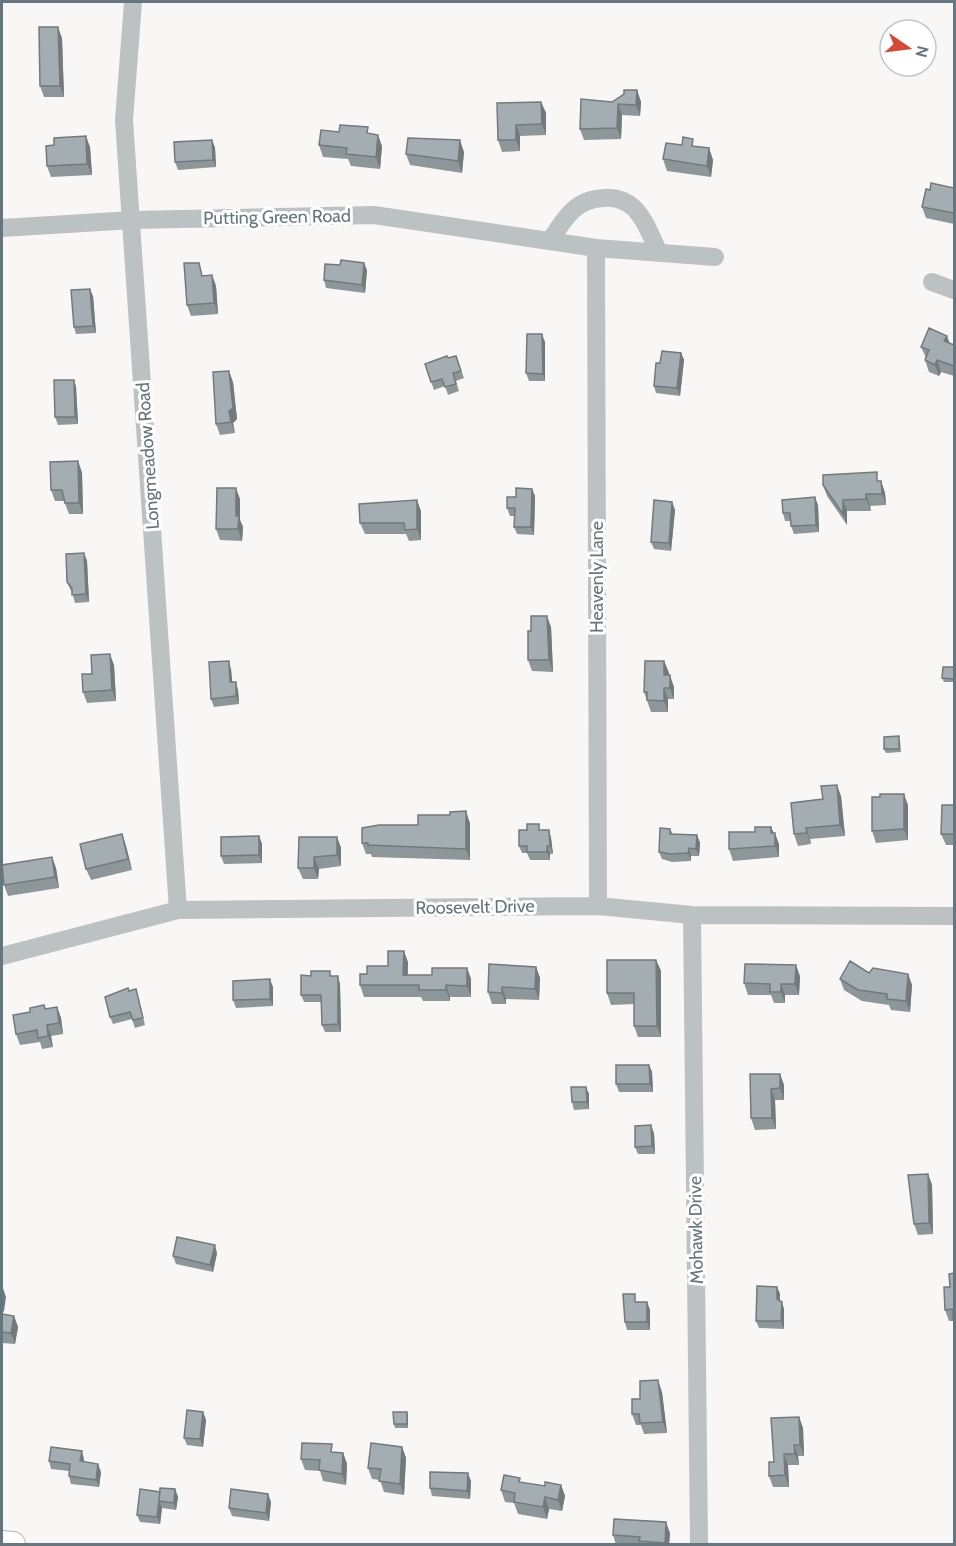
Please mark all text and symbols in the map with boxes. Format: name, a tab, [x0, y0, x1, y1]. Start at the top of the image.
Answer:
north arrow	[878, 18, 938, 78]
text: N	[911, 44, 933, 59]
street label: Putting Green Road	[203, 205, 351, 229]
street label: Longmeadow Road	[132, 382, 164, 530]
street label: Heavenly Lane	[586, 521, 608, 633]
street label: Roosevelt Drive	[415, 895, 535, 919]
street label: Mohawk Drive	[684, 1176, 708, 1284]

